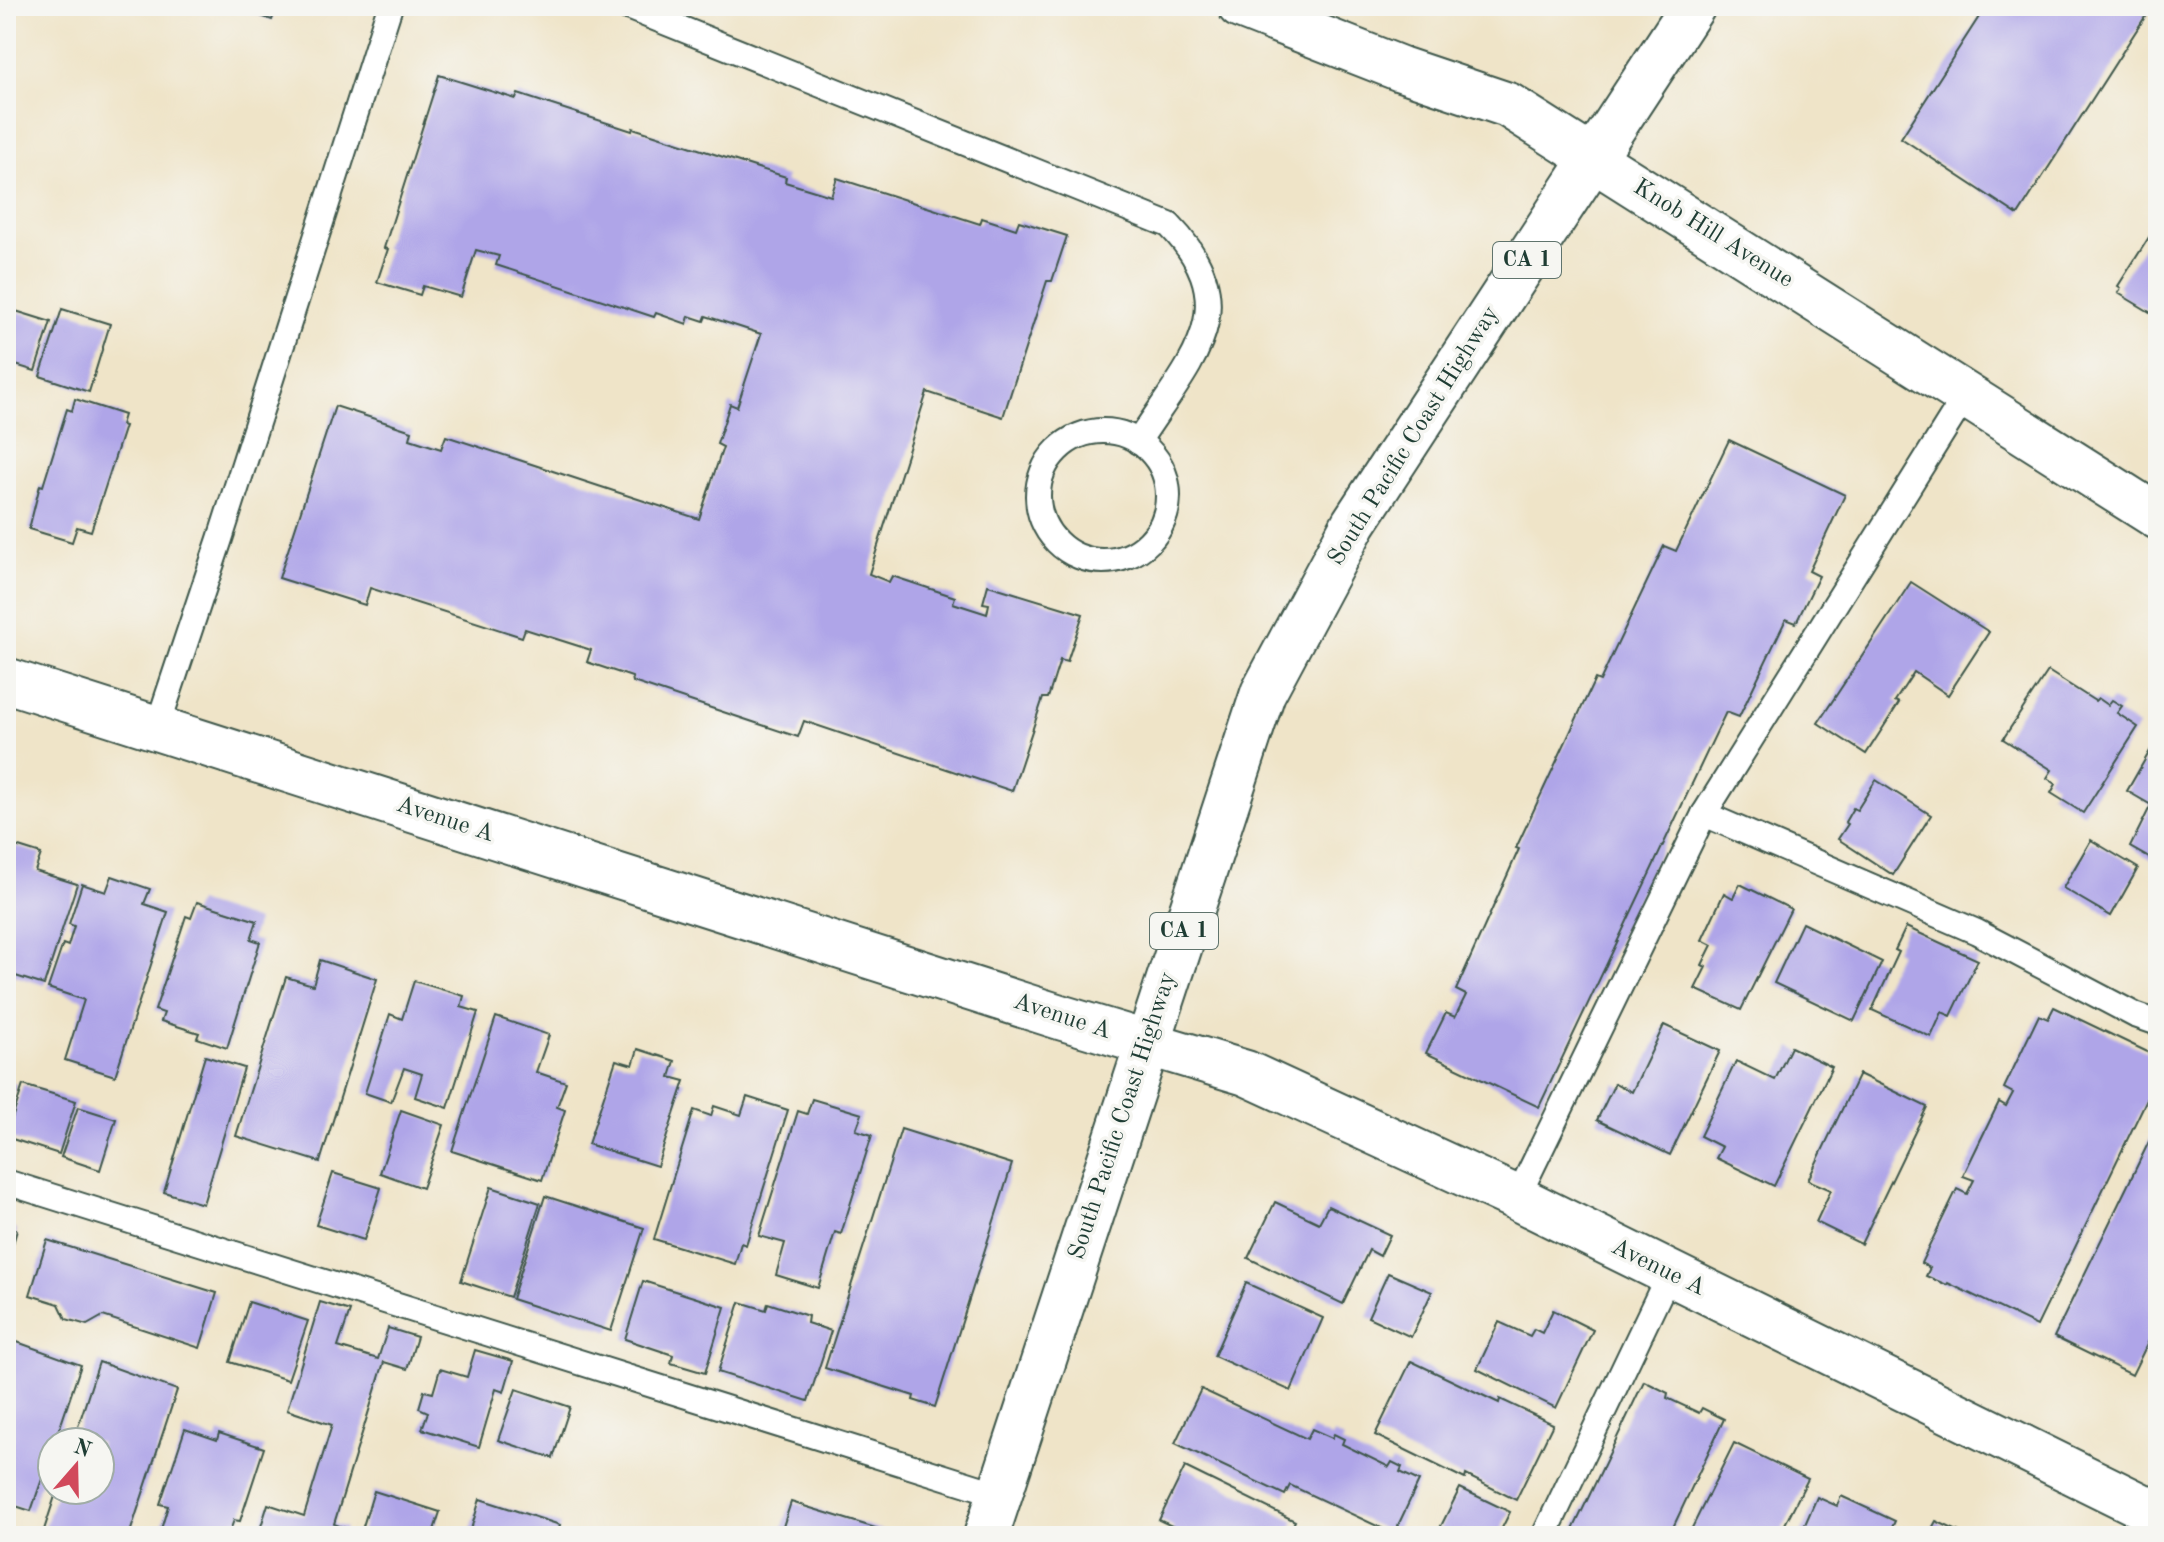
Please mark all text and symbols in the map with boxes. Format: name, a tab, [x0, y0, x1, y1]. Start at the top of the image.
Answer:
street label: Knob Hill Avenue	[1629, 175, 1797, 293]
road number: CA 1	[1493, 242, 1561, 278]
street label: South Pacific Coast Highway	[1324, 302, 1504, 570]
street label: Avenue A	[393, 793, 497, 847]
road number: CA 1	[1150, 913, 1218, 949]
street label: South Pacific Coast Highway	[1065, 969, 1181, 1263]
street label: Avenue A	[1010, 990, 1114, 1044]
street label: Avenue A	[1607, 1235, 1709, 1301]
north arrow	[36, 1426, 116, 1506]
text: N	[70, 1436, 94, 1462]

